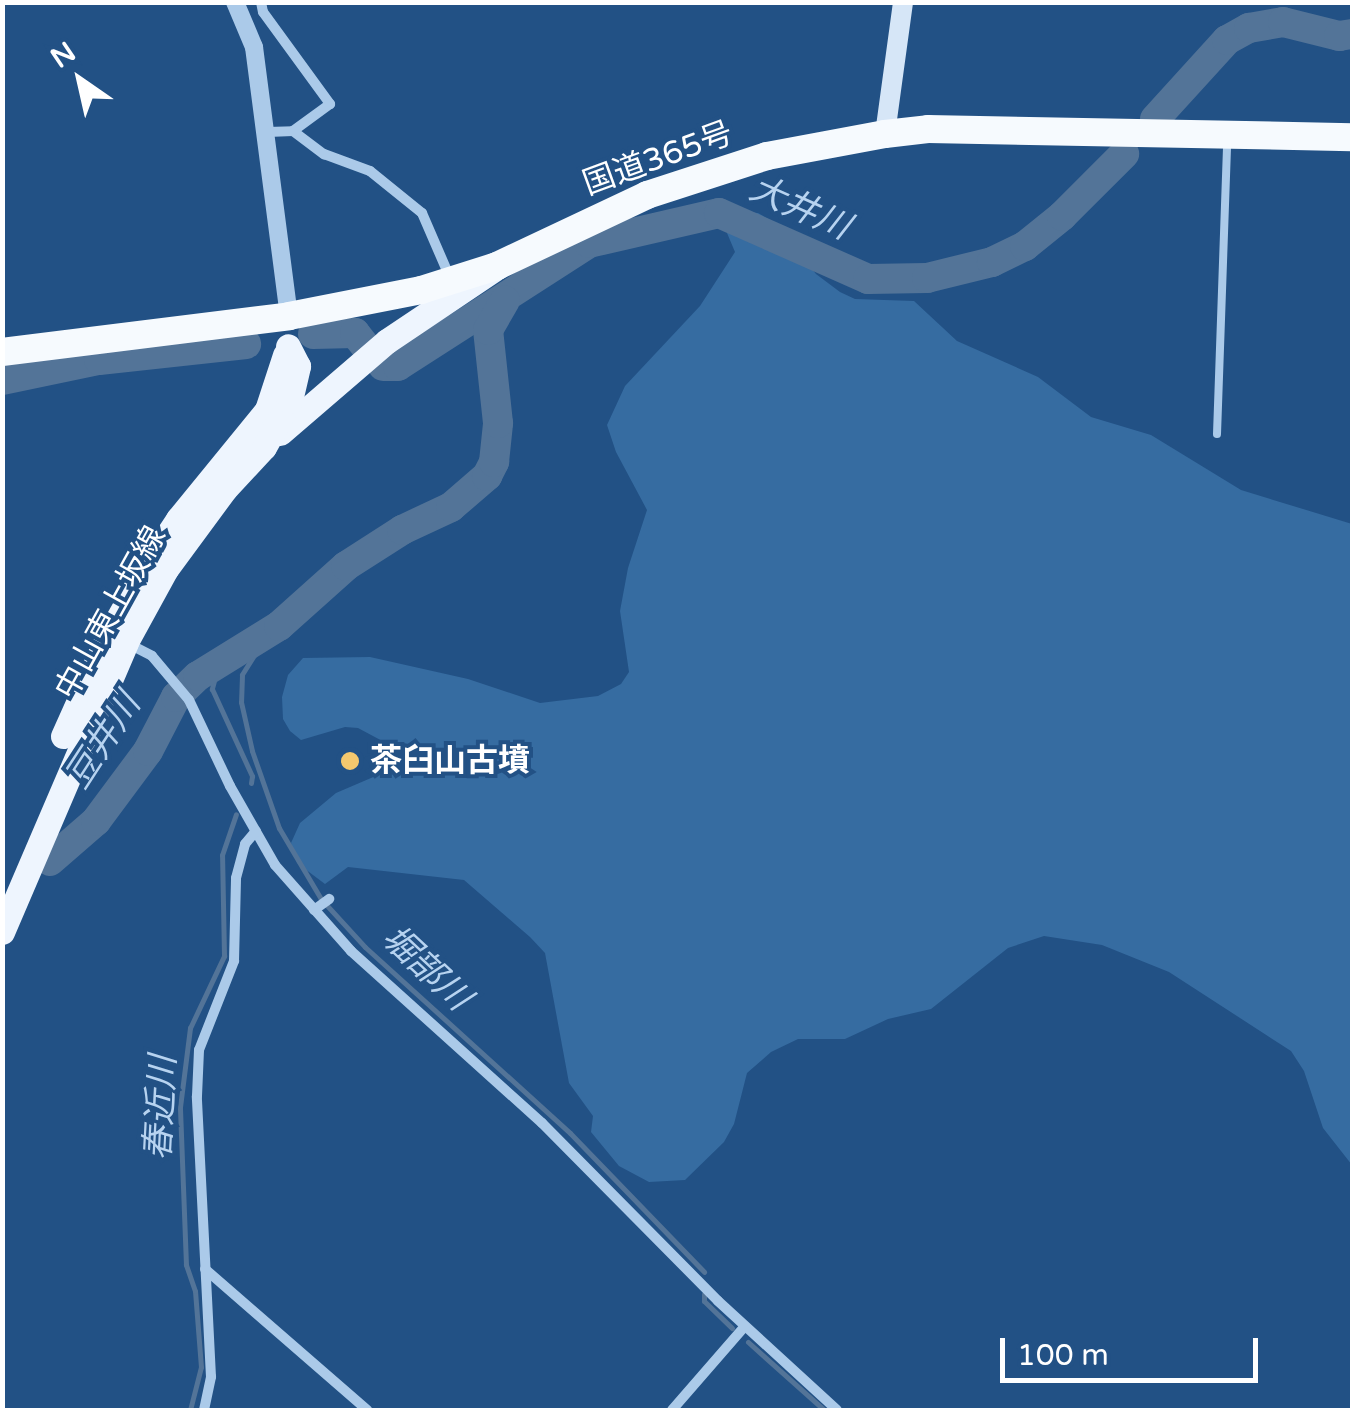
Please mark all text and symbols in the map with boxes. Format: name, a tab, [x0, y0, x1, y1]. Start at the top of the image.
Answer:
north arrow	[30, 30, 130, 130]
text: N	[44, 35, 82, 76]
street label: 国道365号	[578, 114, 738, 204]
water label: 大井川	[743, 167, 857, 249]
street label: 中山東上坂線	[48, 520, 174, 706]
water label: 豆井川	[57, 686, 149, 796]
place label: 茶臼山古墳	[370, 742, 530, 780]
marker: 茶臼山古墳	[339, 750, 361, 772]
water label: 堀部川	[373, 917, 479, 1019]
water label: 春近川	[137, 1054, 185, 1162]
scale bar	[1005, 1318, 1262, 1380]
text: 100 m	[1017, 1337, 1109, 1374]

